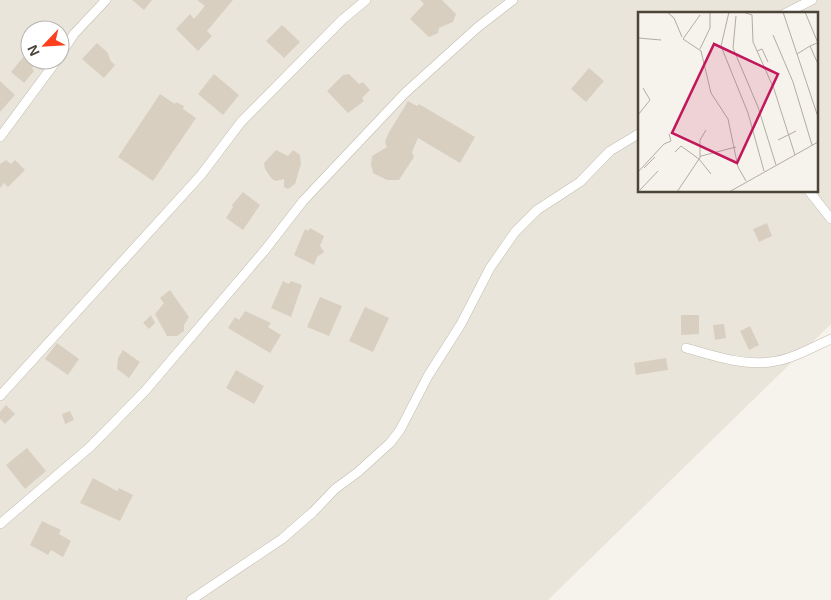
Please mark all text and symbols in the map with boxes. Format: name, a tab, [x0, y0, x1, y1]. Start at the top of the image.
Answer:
inset map	[638, 12, 818, 192]
north arrow	[20, 20, 70, 70]
text: N	[24, 43, 43, 58]

